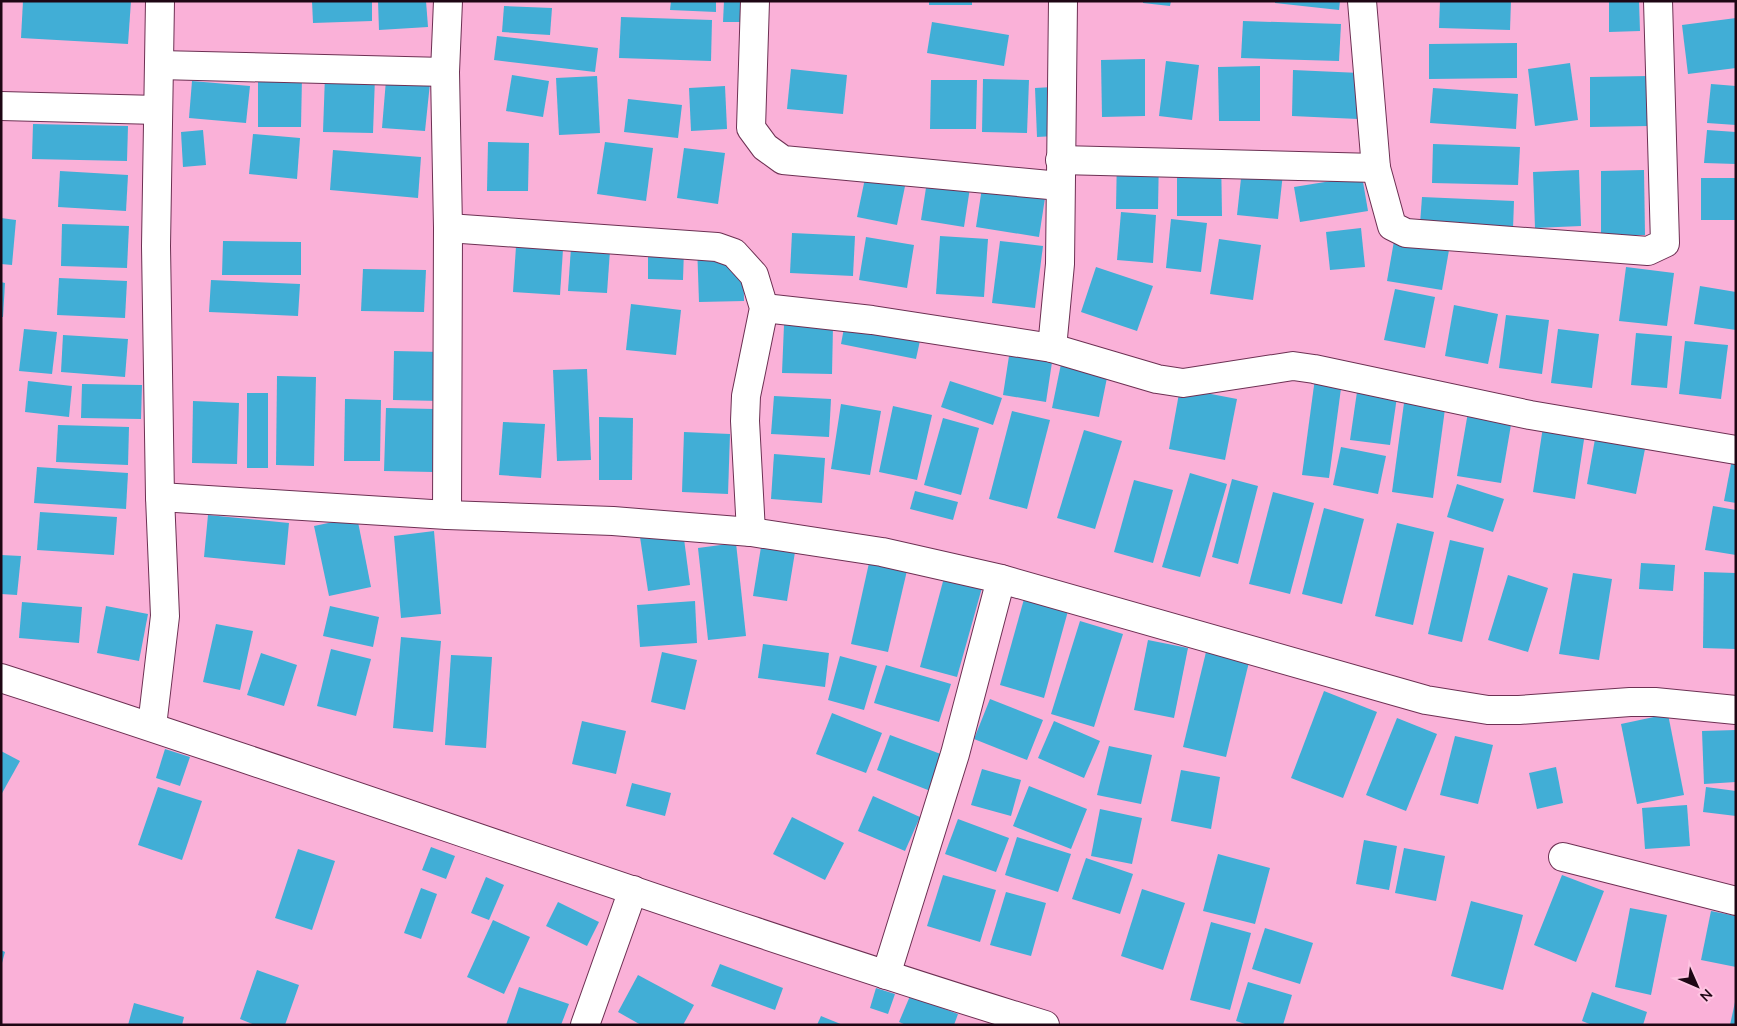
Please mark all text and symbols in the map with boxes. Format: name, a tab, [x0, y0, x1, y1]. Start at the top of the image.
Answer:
north arrow	[1672, 961, 1722, 1011]
text: N	[1696, 985, 1716, 1005]

